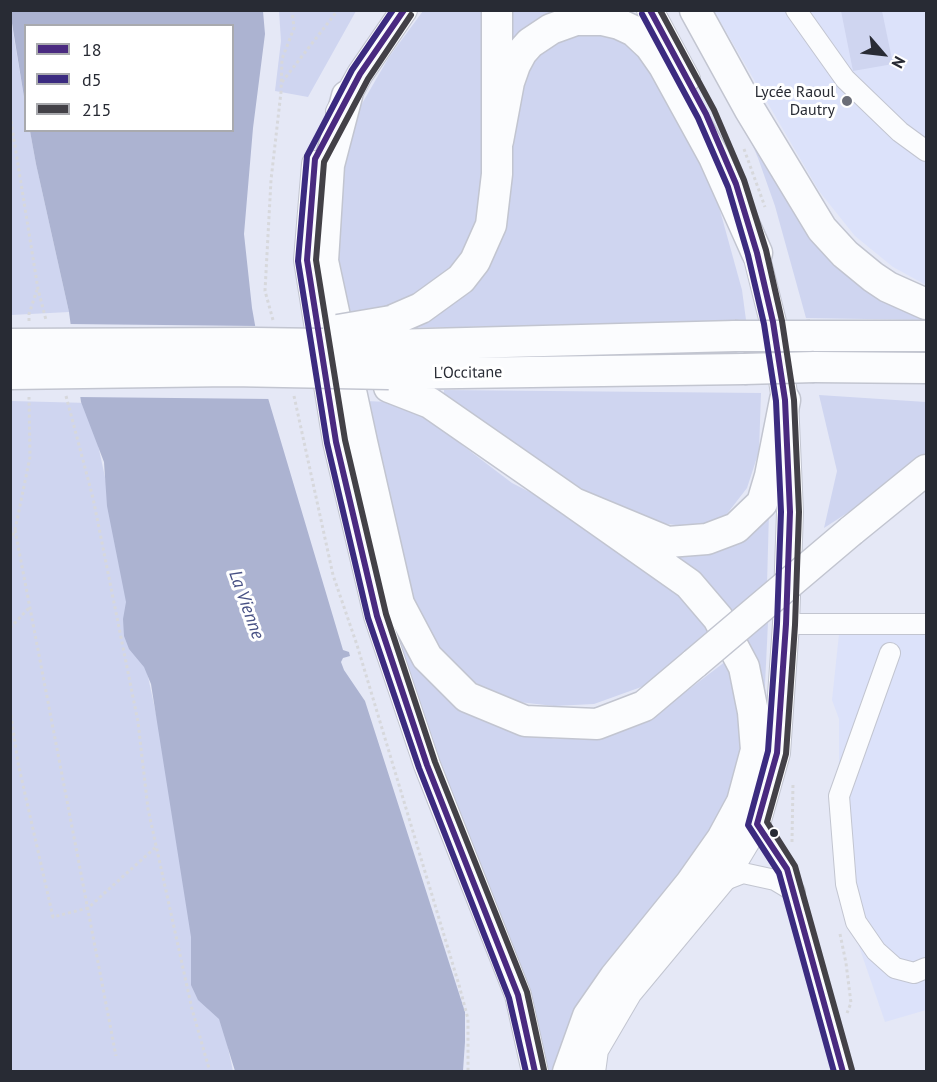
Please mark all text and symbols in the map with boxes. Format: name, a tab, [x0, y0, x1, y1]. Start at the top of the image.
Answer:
legend	[24, 24, 234, 132]
north arrow	[853, 24, 913, 84]
text: 18	[82, 38, 102, 61]
text: N	[888, 53, 910, 72]
text: d5	[82, 68, 102, 91]
place label: Lycée Raoul Dautry	[755, 82, 835, 120]
marker: Lycée Raoul Dautry	[840, 94, 854, 108]
text: 215	[82, 98, 111, 121]
street label: L'Occitane	[434, 363, 502, 383]
water label: La Vienne	[224, 568, 268, 642]
unlabelled marker	[768, 827, 780, 839]

